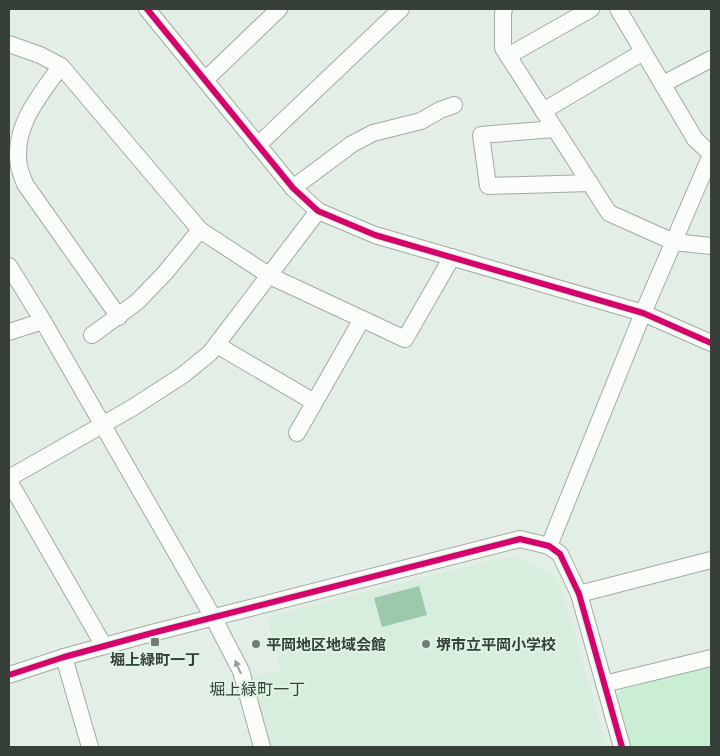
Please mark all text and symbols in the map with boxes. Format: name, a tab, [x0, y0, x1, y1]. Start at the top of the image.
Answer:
place label: 平岡地区地域会館	[266, 634, 386, 654]
place label: 堺市立平岡小学校	[436, 634, 556, 654]
marker: 堀上緑町一丁	[149, 636, 161, 648]
marker: 平岡地区地域会館	[250, 638, 262, 650]
marker: 堺市立平岡小学校	[420, 638, 432, 650]
place label: 堀上緑町一丁	[110, 649, 200, 669]
one-way arrow	[234, 660, 242, 674]
district label: 堀上緑町一丁	[209, 678, 305, 700]

